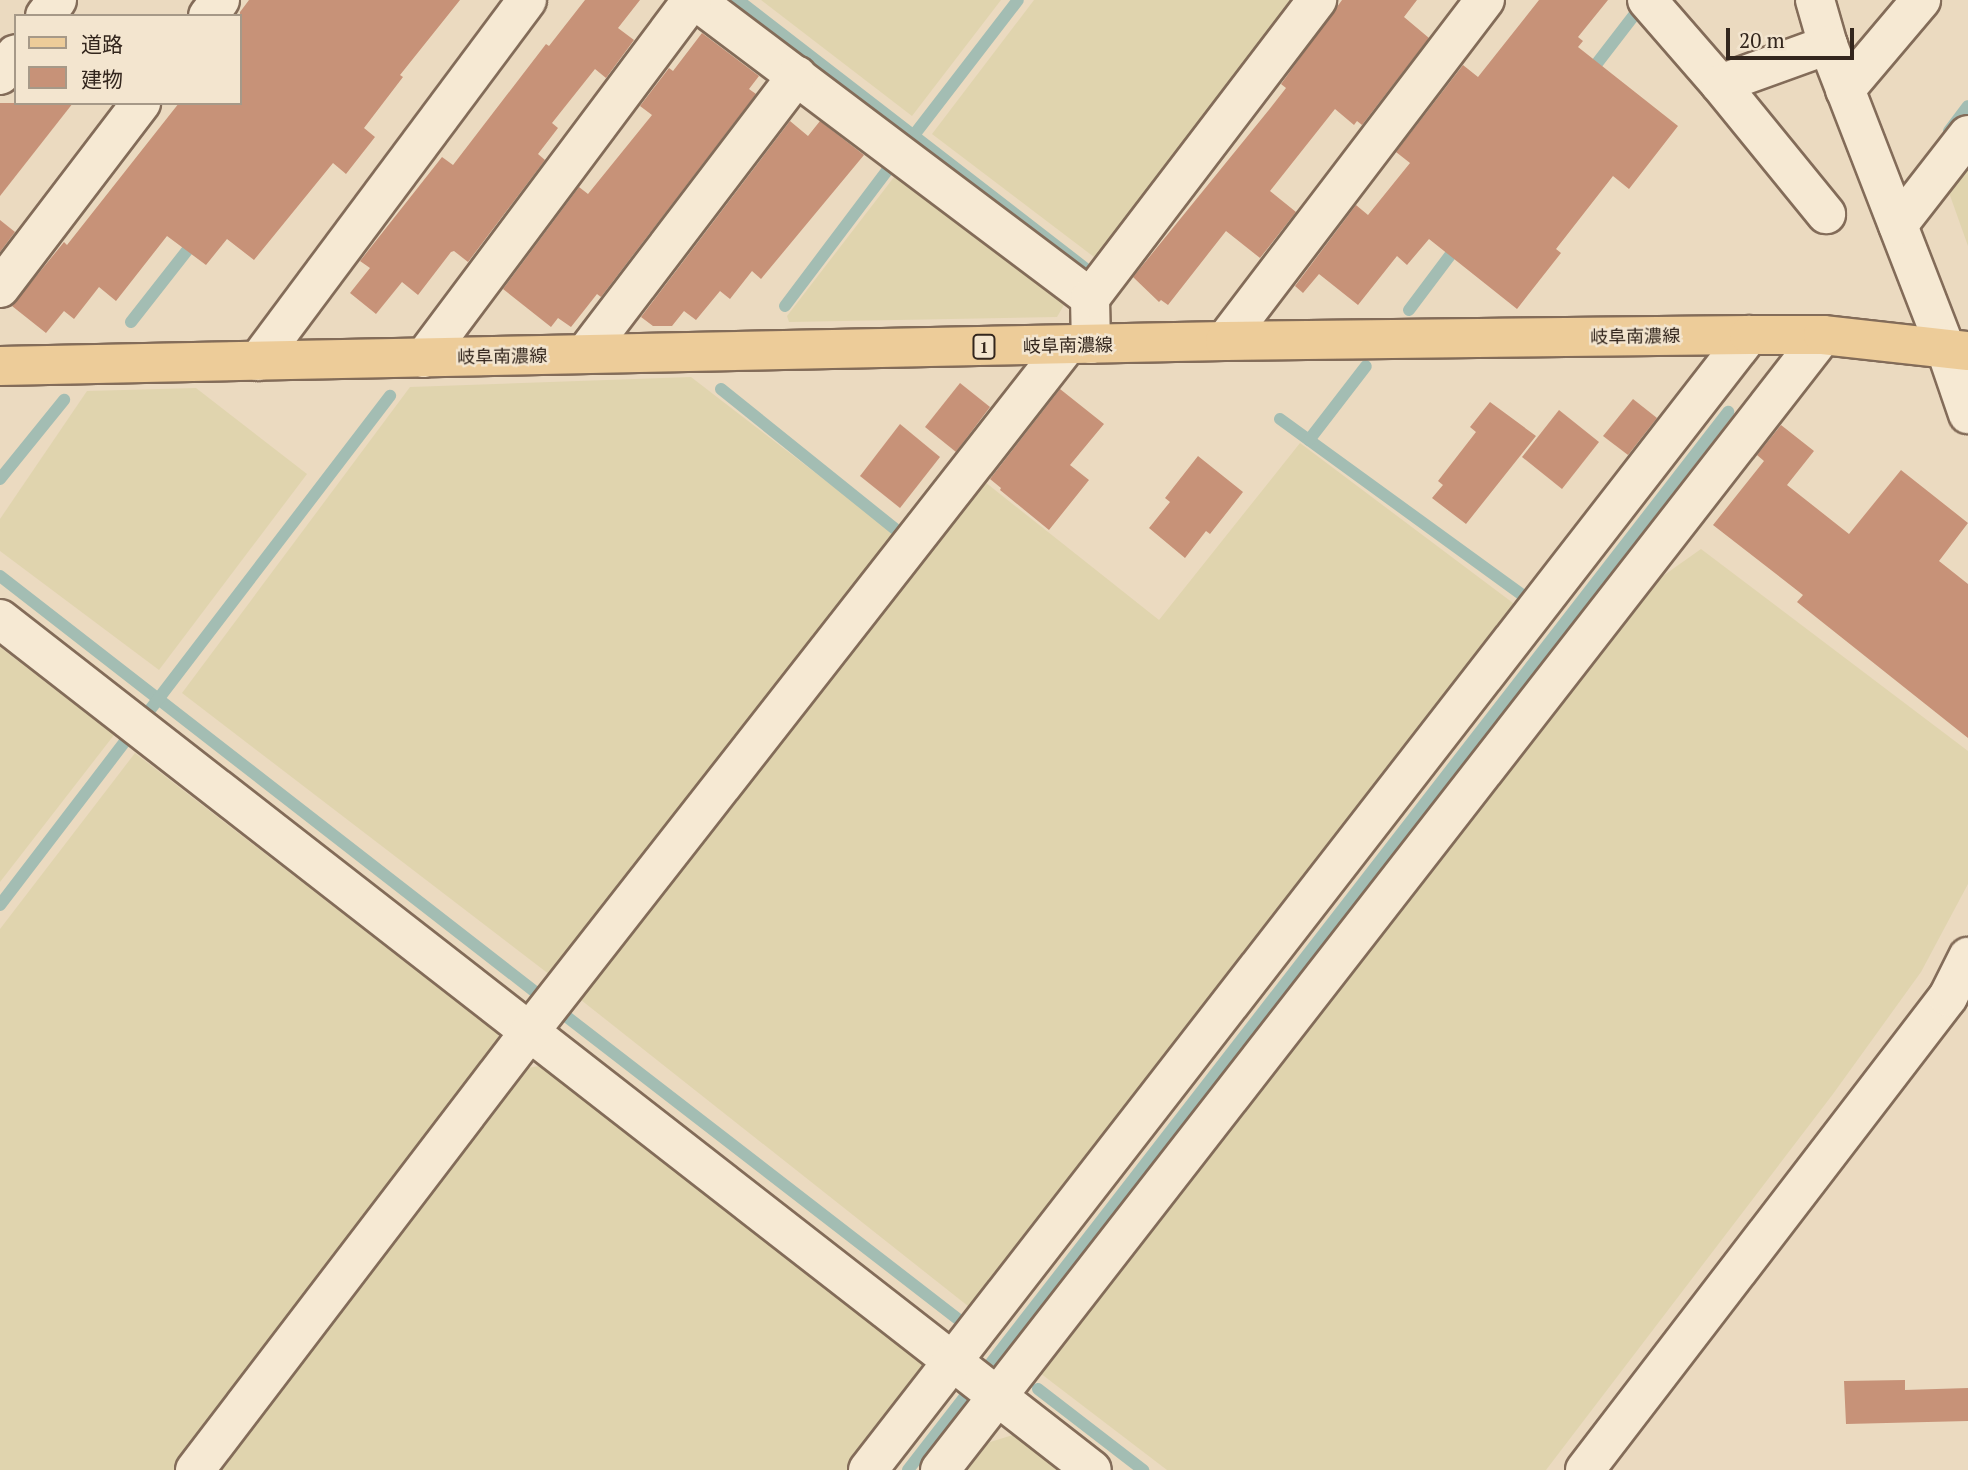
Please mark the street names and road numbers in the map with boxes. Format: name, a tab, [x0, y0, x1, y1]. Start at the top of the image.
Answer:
street label: 岐阜南濃線	[1590, 324, 1680, 348]
street label: 岐阜南濃線	[1023, 333, 1113, 357]
road number: 1	[972, 334, 996, 360]
street label: 岐阜南濃線	[457, 344, 547, 368]

